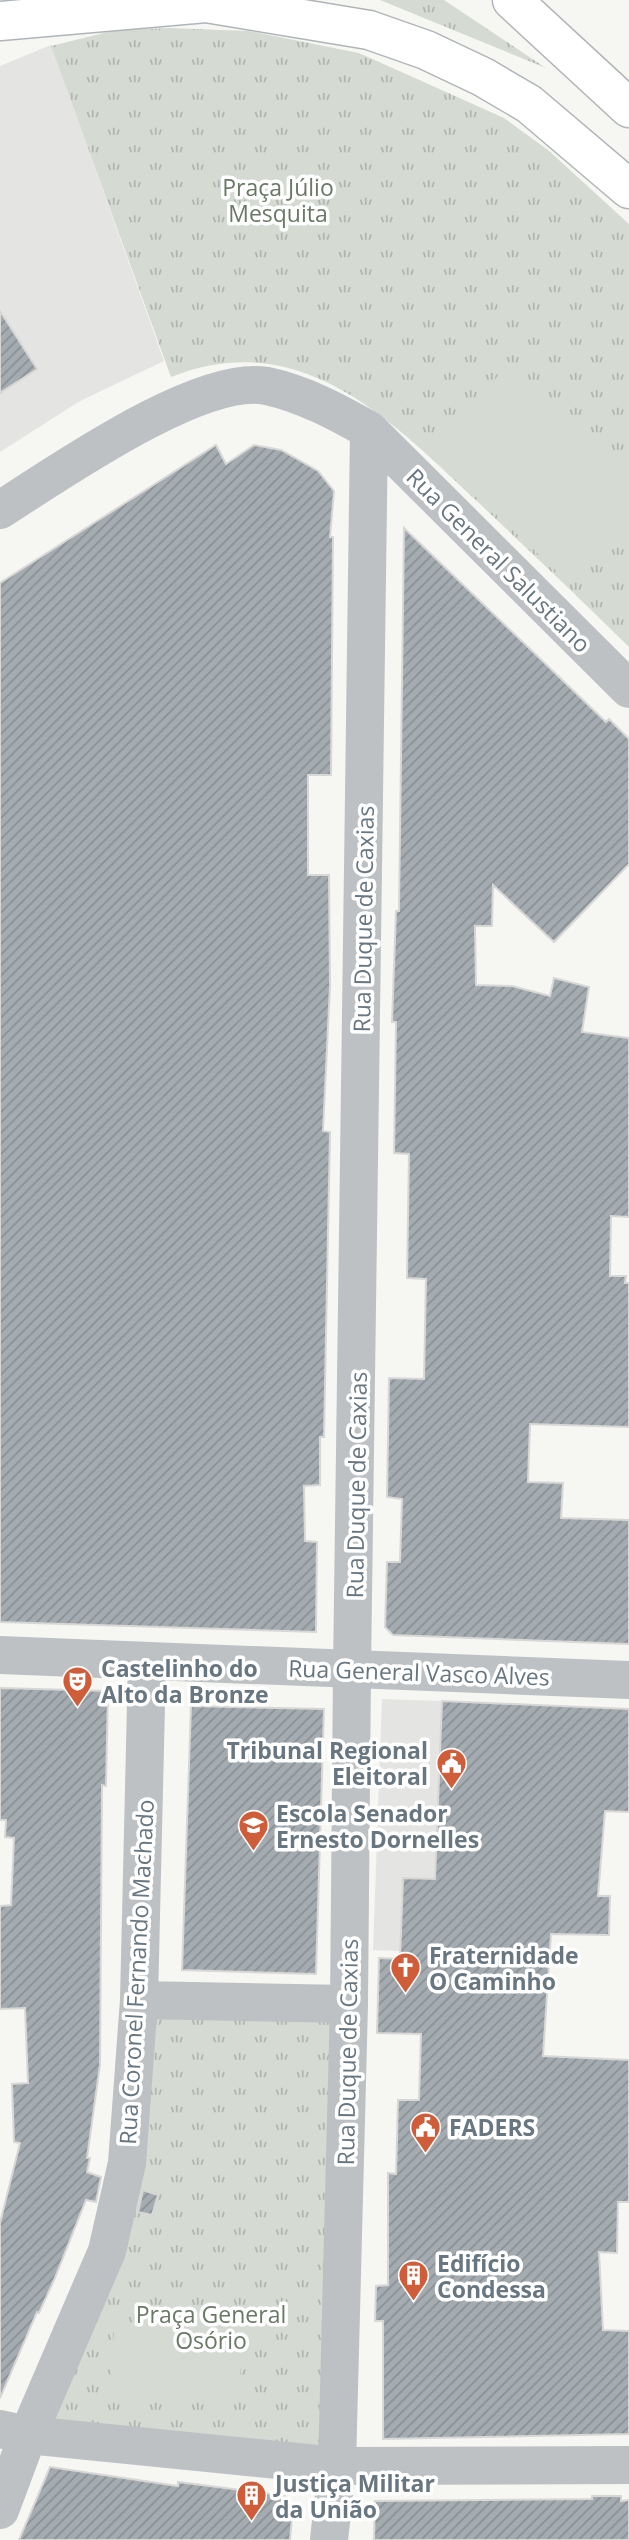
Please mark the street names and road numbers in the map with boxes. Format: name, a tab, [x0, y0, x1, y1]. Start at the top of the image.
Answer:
street label: Rua General Salustiano	[400, 461, 598, 659]
street label: Rua Duque de Caxias	[345, 805, 381, 1033]
street label: Rua Duque de Caxias	[338, 1371, 374, 1599]
street label: Rua General Vasco Alves	[288, 1651, 550, 1693]
street label: Rua Coronel Fernando Machado	[111, 1799, 161, 2145]
street label: Rua Duque de Caxias	[329, 1938, 365, 2166]

